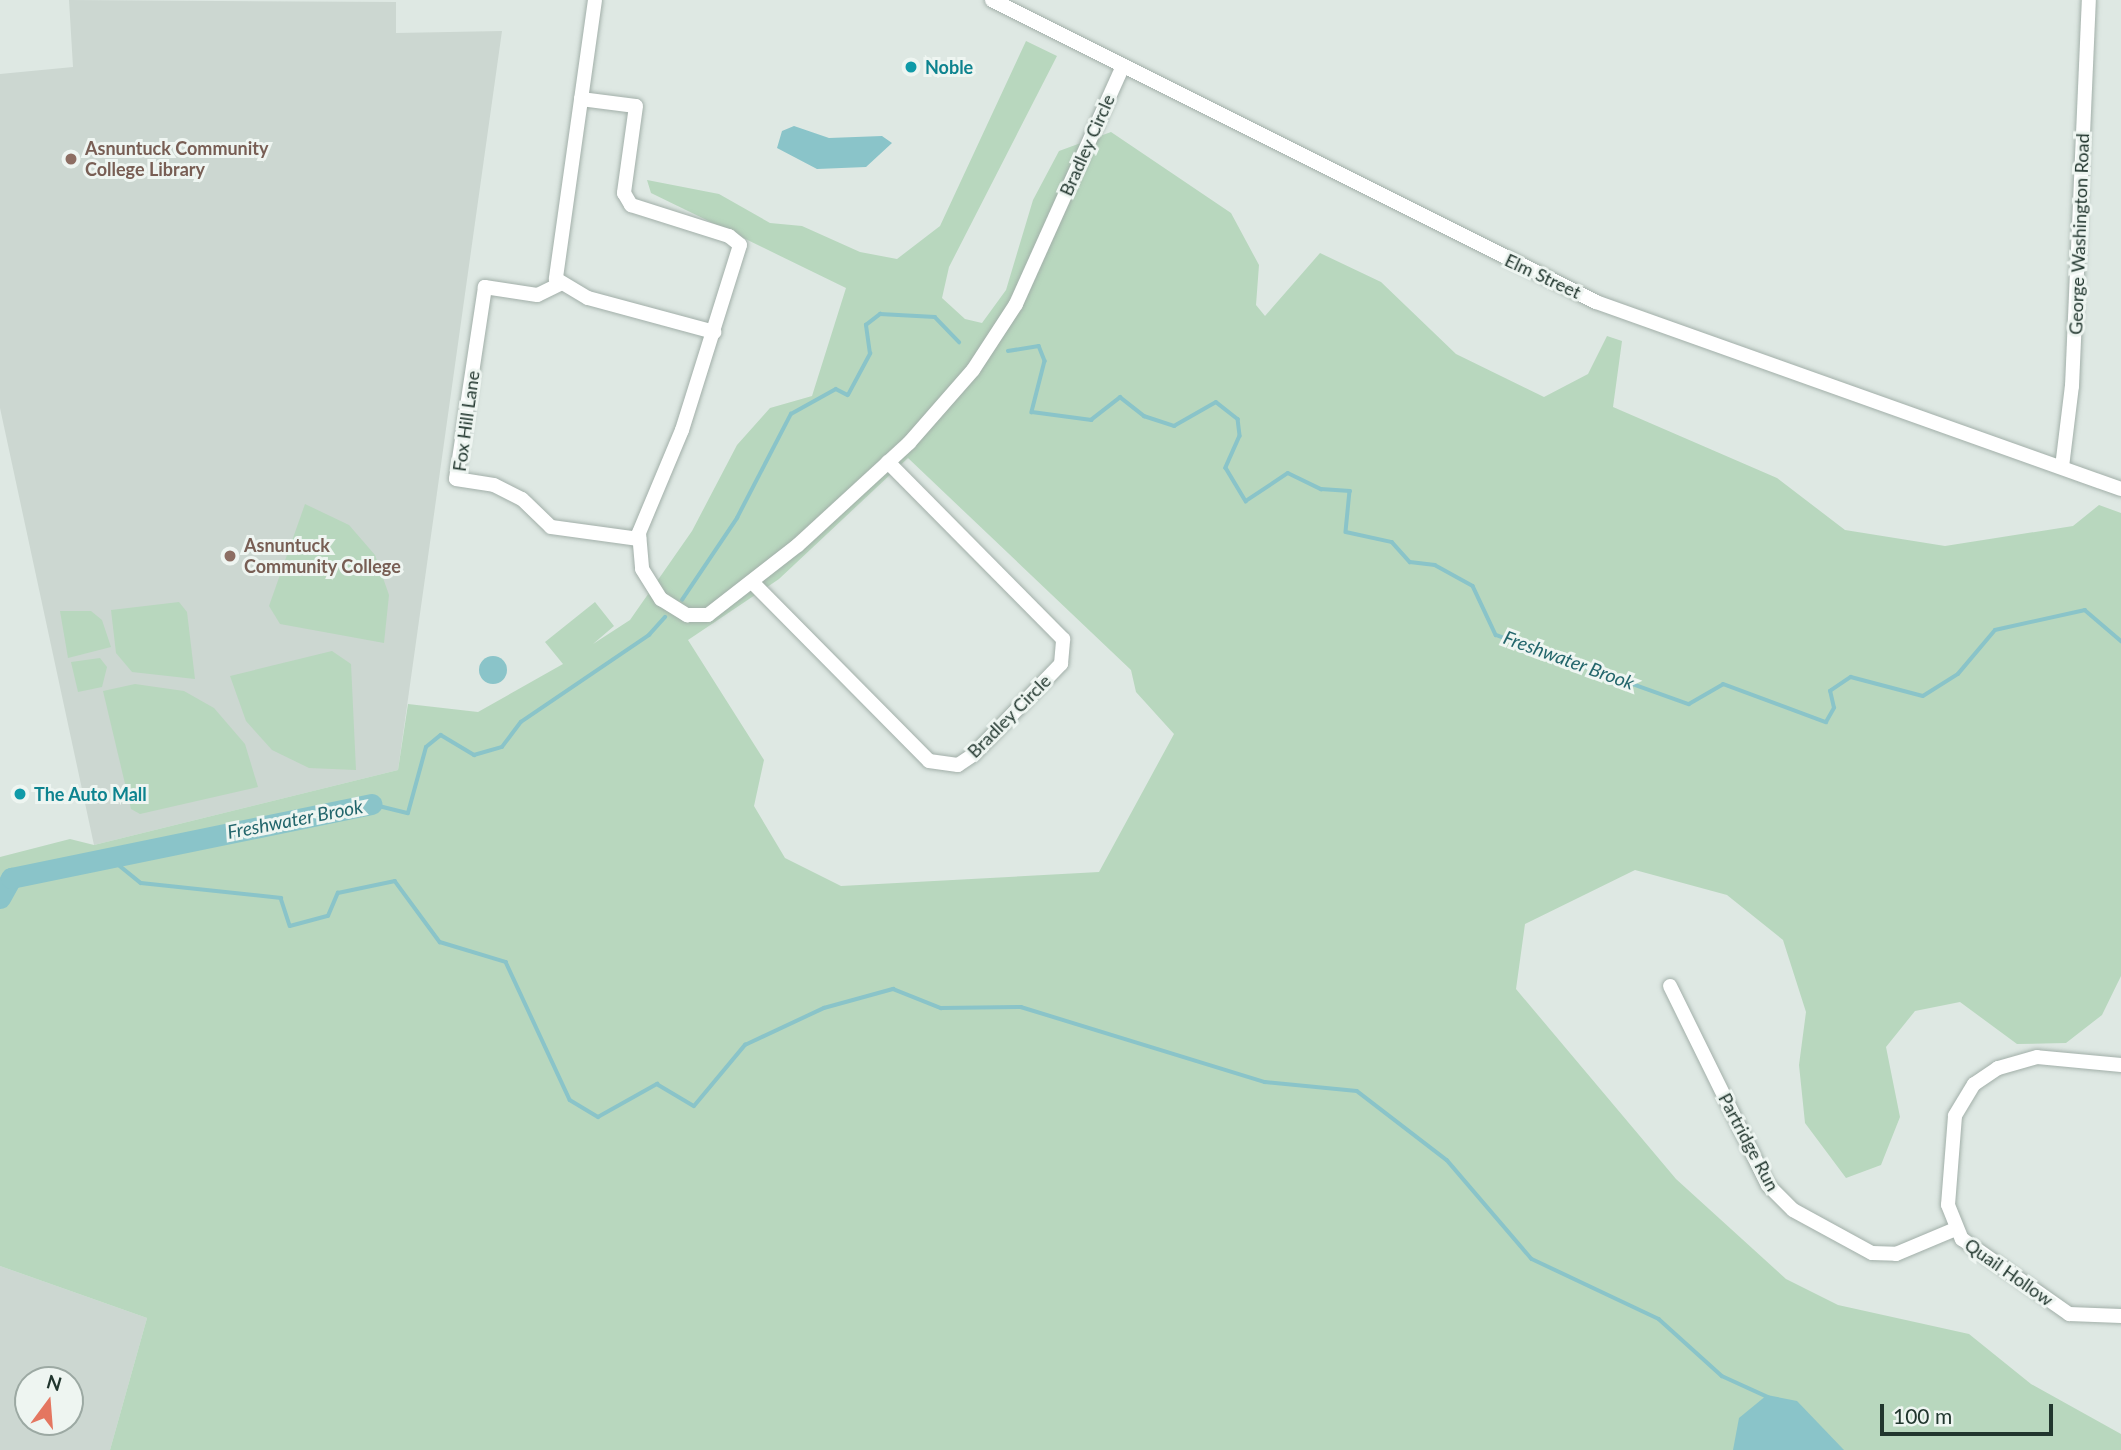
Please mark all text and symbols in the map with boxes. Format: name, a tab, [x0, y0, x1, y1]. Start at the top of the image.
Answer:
place label: Noble	[925, 56, 973, 78]
marker: Noble	[903, 59, 919, 75]
street label: Bradley Circle	[1055, 91, 1119, 199]
street label: George Washington Road	[2065, 133, 2093, 335]
place label: Asnuntuck Community College Library	[85, 138, 269, 180]
marker: Asnuntuck Community College Library	[63, 151, 79, 167]
street label: Elm Street	[1502, 249, 1584, 303]
street label: Fox Hill Lane	[448, 369, 484, 473]
place label: Asnuntuck Community College	[244, 535, 401, 578]
marker: Asnuntuck Community College	[222, 548, 238, 564]
water label: Freshwater Brook	[1500, 626, 1638, 694]
street label: Bradley Circle	[963, 670, 1055, 762]
place label: The Auto Mall	[34, 783, 147, 805]
marker: The Auto Mall	[12, 786, 28, 802]
water label: Freshwater Brook	[225, 795, 365, 843]
street label: Partridge Run	[1714, 1089, 1784, 1195]
street label: Quail Hollow	[1961, 1234, 2057, 1310]
north arrow	[14, 1366, 84, 1436]
text: N	[44, 1369, 65, 1395]
scale bar	[1883, 1390, 2056, 1434]
text: 100 m	[1893, 1403, 1952, 1428]

